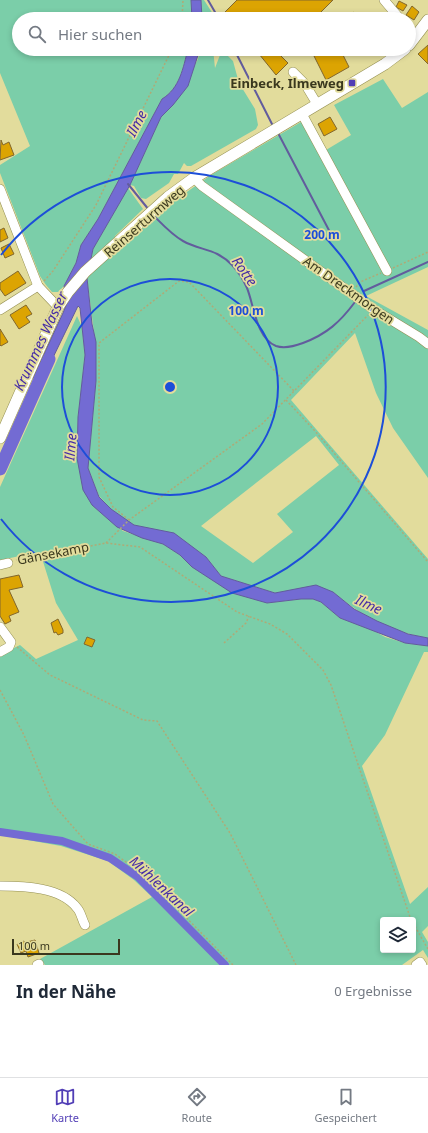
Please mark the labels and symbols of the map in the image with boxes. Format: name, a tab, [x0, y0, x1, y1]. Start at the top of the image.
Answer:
place label: Einbeck, Ilmeweg	[230, 74, 344, 92]
marker: Einbeck, Ilmeweg	[347, 78, 357, 88]
water label: Ilme	[121, 106, 151, 140]
street label: Reinserturmweg	[100, 181, 188, 261]
text: 200 m	[304, 226, 340, 243]
water label: Rotte	[228, 252, 262, 290]
street label: Am Dreckmorgen	[300, 252, 398, 328]
water label: Krummes Wasser	[9, 288, 71, 394]
text: 100 m	[228, 302, 264, 319]
centre of rings	[163, 380, 177, 394]
water label: Ilme	[59, 433, 81, 462]
street label: Gänsekamp	[16, 537, 90, 569]
water label: Ilme	[352, 589, 385, 618]
water label: Mühlenkanal	[126, 851, 198, 921]
scale bar	[12, 937, 120, 956]

